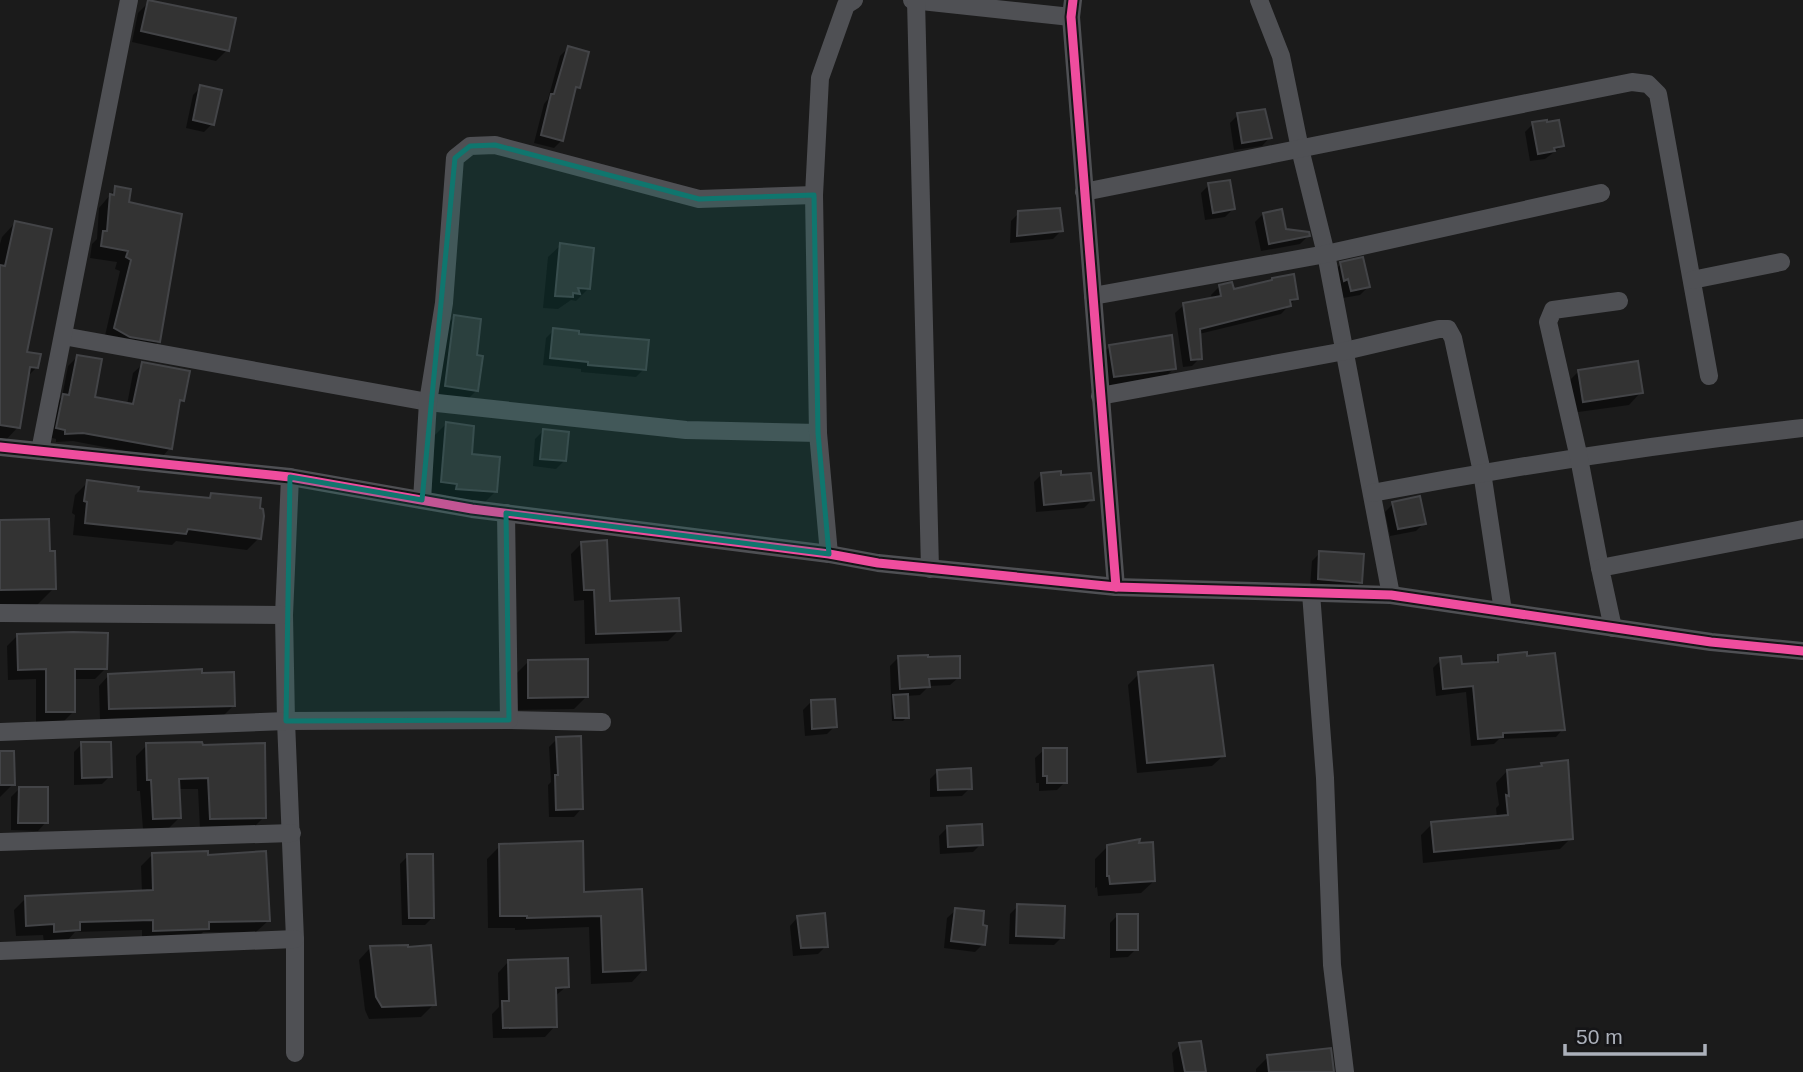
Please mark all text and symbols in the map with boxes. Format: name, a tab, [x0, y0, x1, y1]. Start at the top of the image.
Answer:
scale bar	[1565, 1012, 1705, 1056]
text: 50 m	[1576, 1025, 1623, 1048]

